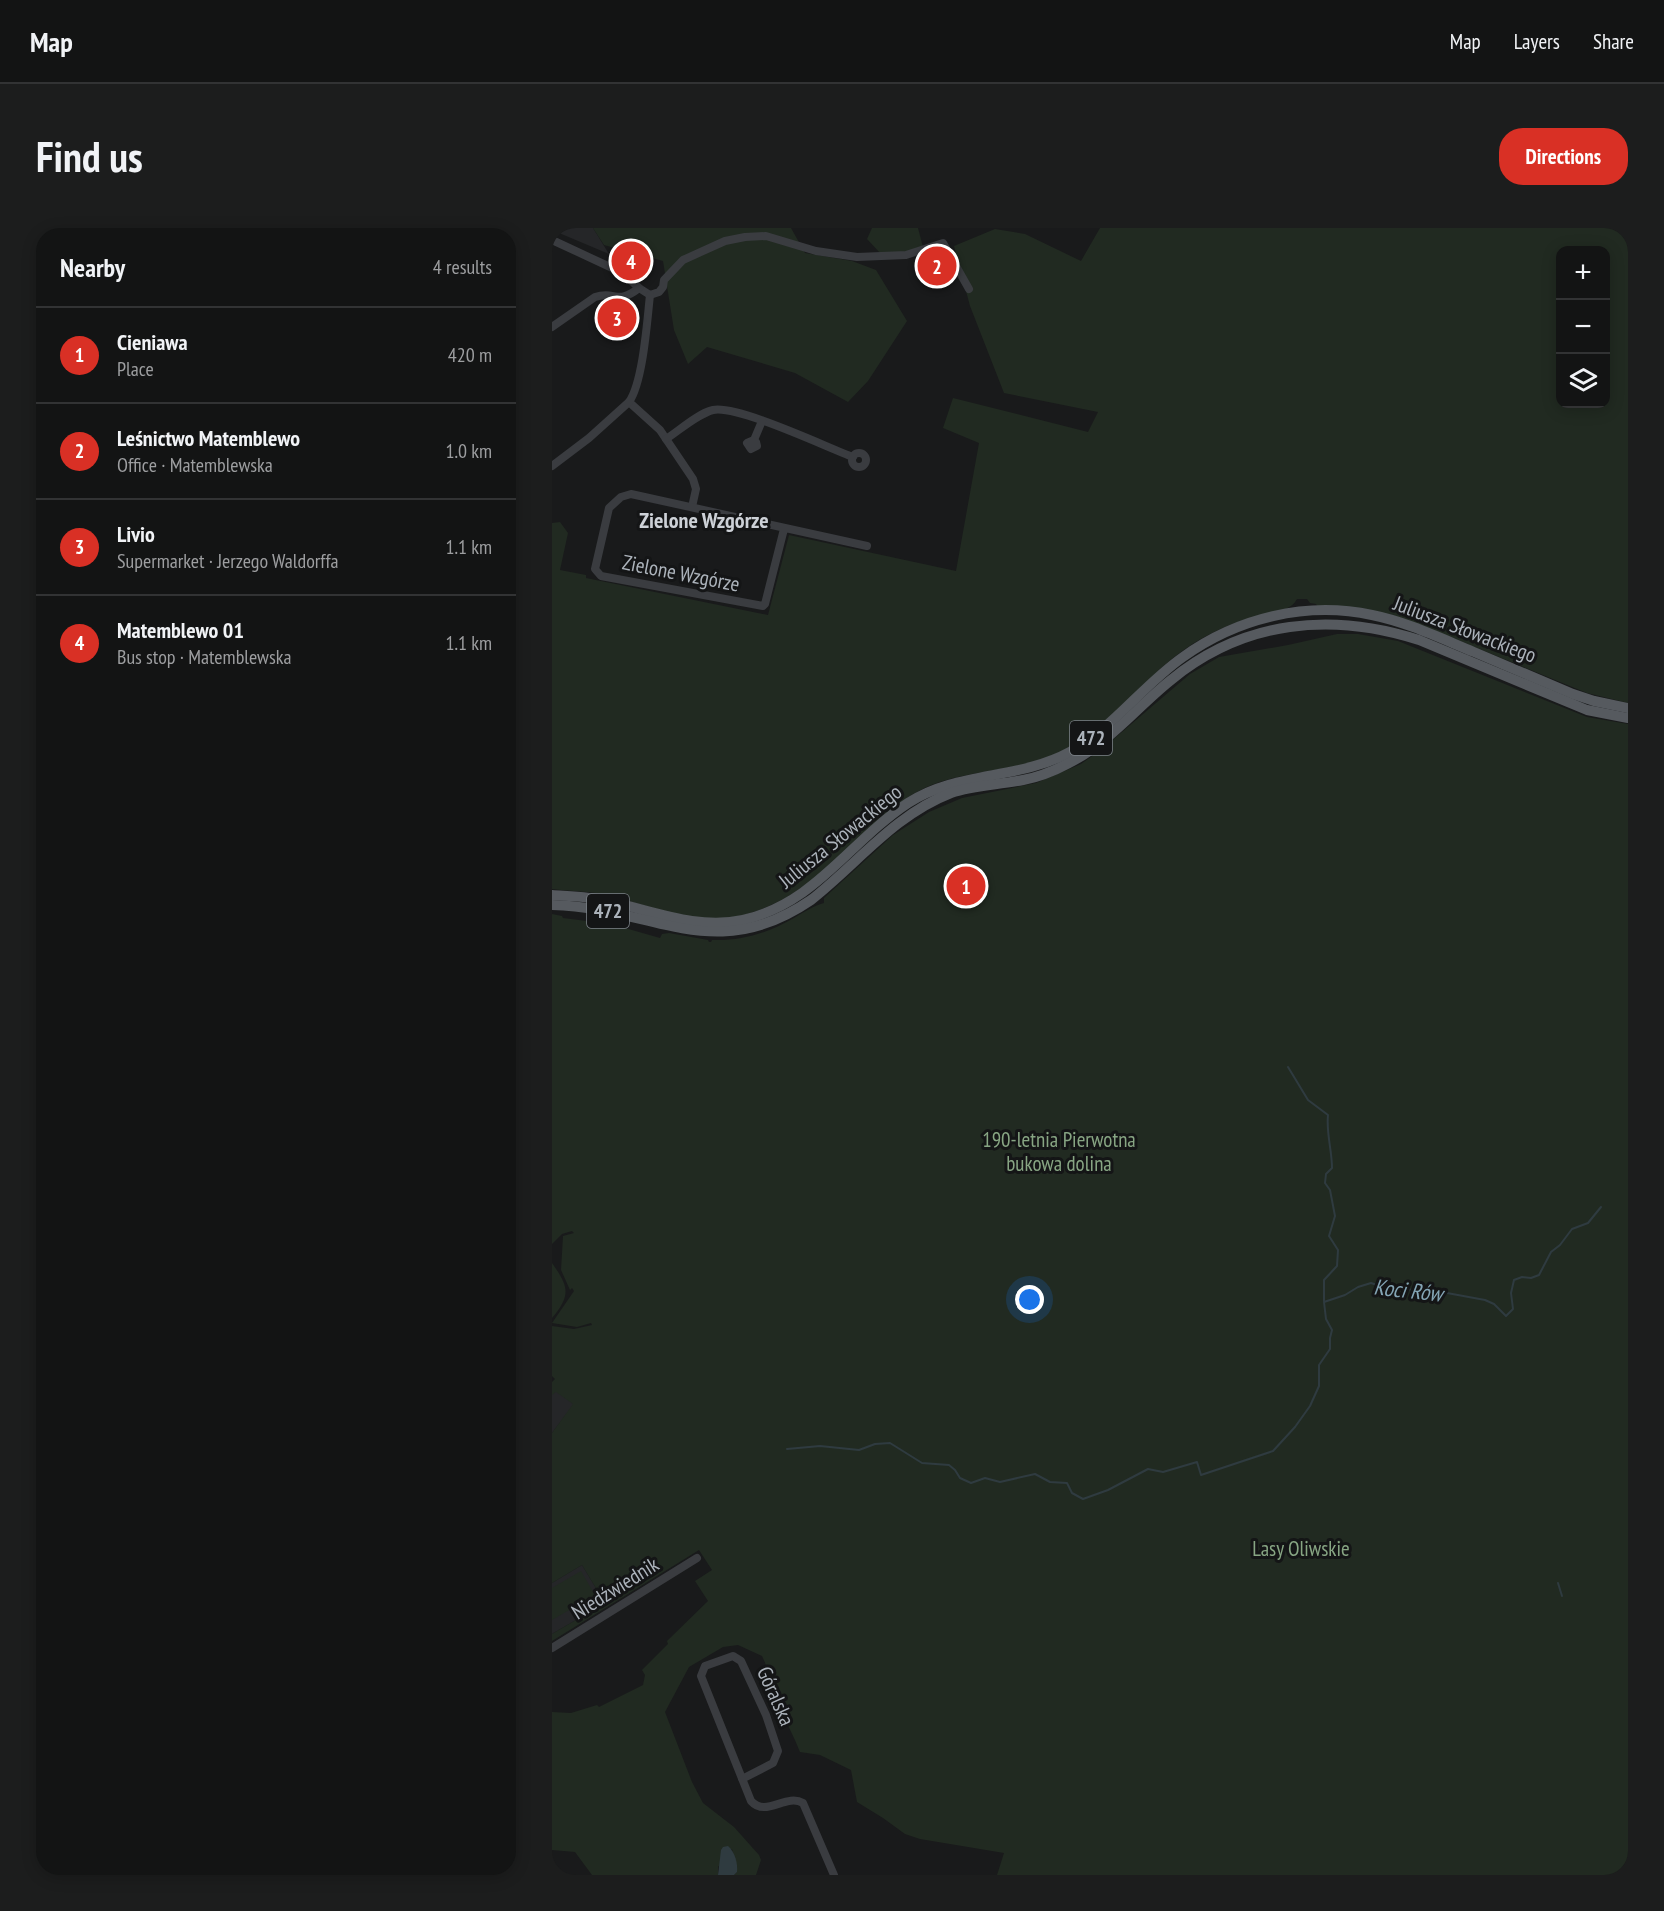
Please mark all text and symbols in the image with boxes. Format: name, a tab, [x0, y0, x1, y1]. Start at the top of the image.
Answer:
text: Map	[30, 23, 73, 60]
text: Map	[1450, 28, 1481, 55]
text: Layers	[1514, 28, 1560, 55]
text: Share	[1593, 28, 1634, 55]
button: Directions	[1499, 128, 1628, 185]
text: Find us	[36, 129, 143, 184]
pin: 4	[612, 238, 650, 284]
pin: 2	[918, 243, 956, 288]
map controls	[1556, 246, 1610, 408]
button: +	[1556, 246, 1610, 300]
text: Nearby	[60, 251, 125, 284]
text: 4 results	[433, 254, 492, 280]
pin: 3	[598, 296, 636, 340]
button: −	[1556, 300, 1610, 354]
text: Cieniawa	[117, 328, 188, 356]
text: 1	[75, 342, 84, 368]
text: 420 m	[448, 342, 492, 368]
button: layers	[1556, 354, 1610, 408]
text: Place	[117, 356, 154, 382]
text: Leśnictwo Matemblewo	[117, 424, 300, 452]
text: 2	[75, 438, 84, 464]
text: 1.0 km	[445, 438, 492, 464]
text: Office · Matemblewska	[117, 452, 273, 478]
district label: Zielone Wzgórze	[639, 506, 769, 534]
text: Livio	[117, 520, 155, 548]
text: 3	[75, 534, 84, 560]
text: 1.1 km	[445, 534, 492, 560]
text: Supermarket · Jerzego Waldorffa	[117, 548, 339, 574]
street label: Zielone Wzgórze	[620, 548, 742, 598]
street label: Juliusza Słowackiego	[1389, 589, 1540, 669]
text: Matemblewo 01	[117, 616, 244, 644]
text: 4	[75, 630, 84, 656]
text: 1.1 km	[445, 630, 492, 656]
text: Bus stop · Matemblewska	[117, 644, 291, 670]
road number: 472	[1070, 721, 1112, 755]
street label: Juliusza Słowackiego	[772, 778, 907, 895]
pin: 1	[946, 864, 986, 908]
road number: 472	[587, 894, 629, 928]
park label: 190-letnia Pierwotna bukowa dolina	[982, 1126, 1136, 1177]
water label: Koci Rów	[1372, 1272, 1447, 1308]
your location	[1015, 1285, 1044, 1314]
park label: Lasy Oliwskie	[1252, 1535, 1350, 1562]
street label: Niedźwiednik	[566, 1551, 664, 1625]
street label: Góralska	[751, 1662, 801, 1730]

